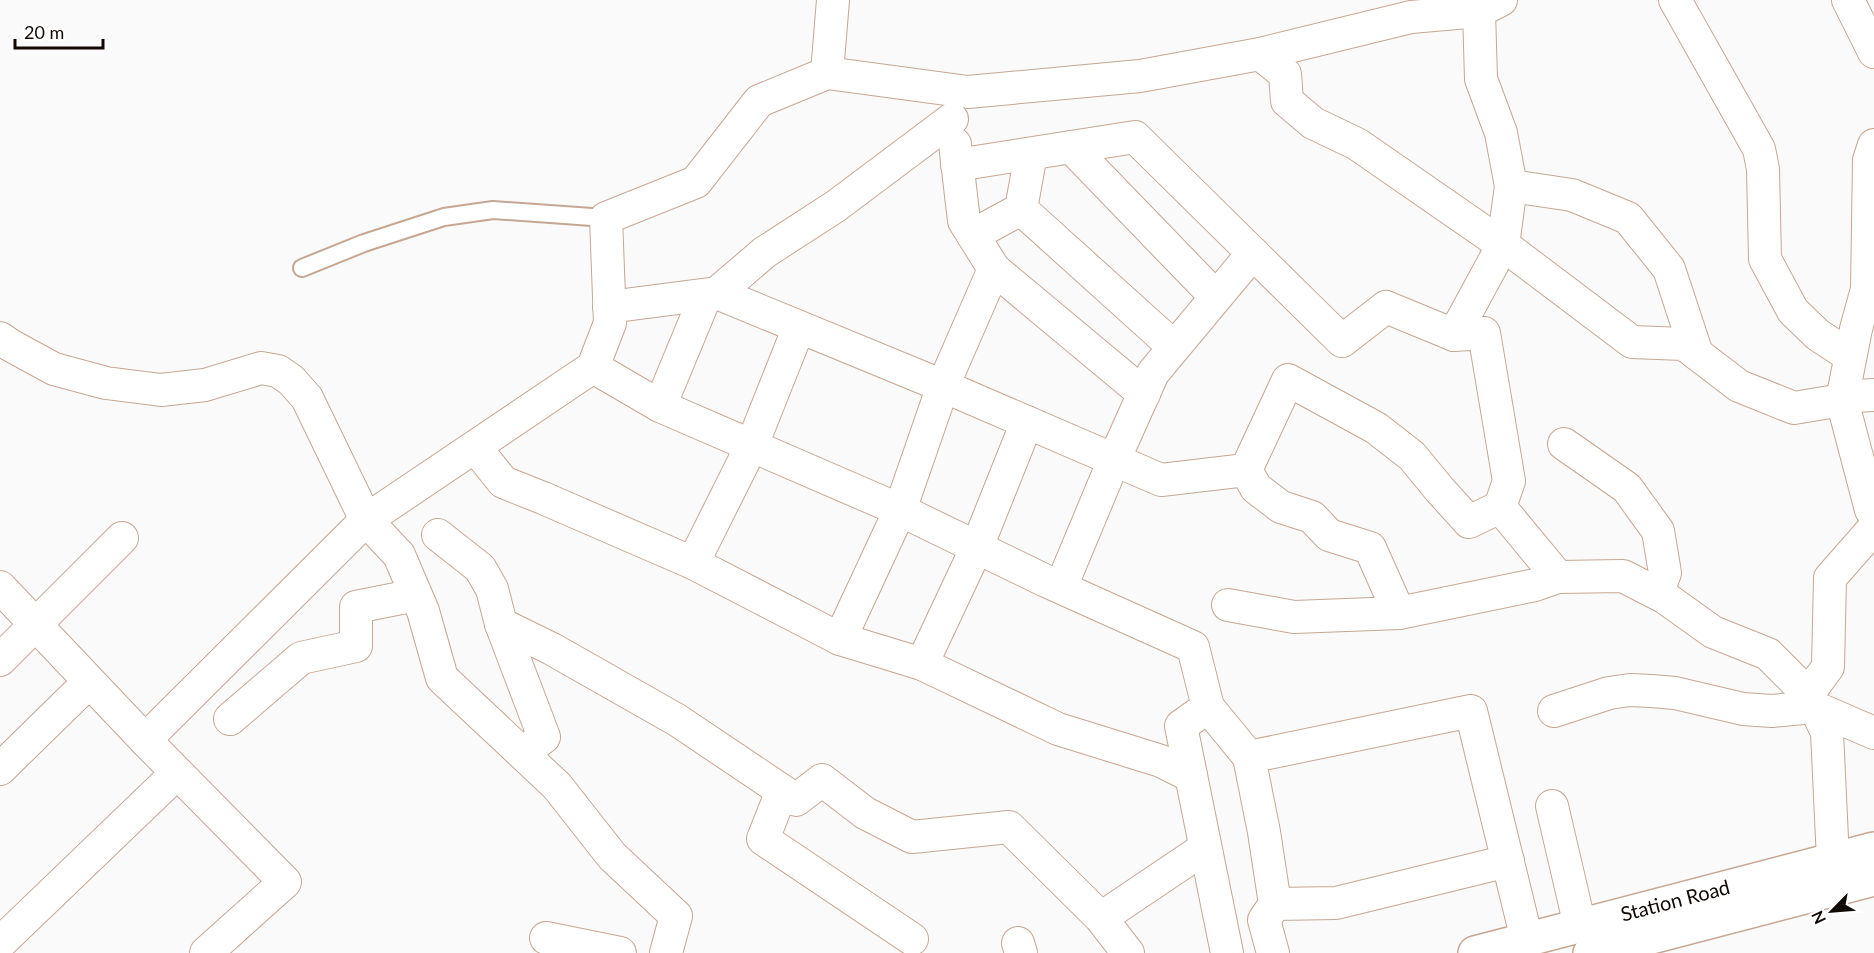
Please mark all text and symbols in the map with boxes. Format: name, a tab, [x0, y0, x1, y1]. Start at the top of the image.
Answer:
scale bar	[15, 12, 104, 50]
text: 20 m	[24, 21, 64, 43]
street label: Station Road	[1618, 874, 1732, 926]
north arrow	[1802, 881, 1862, 941]
text: N	[1807, 908, 1829, 927]

